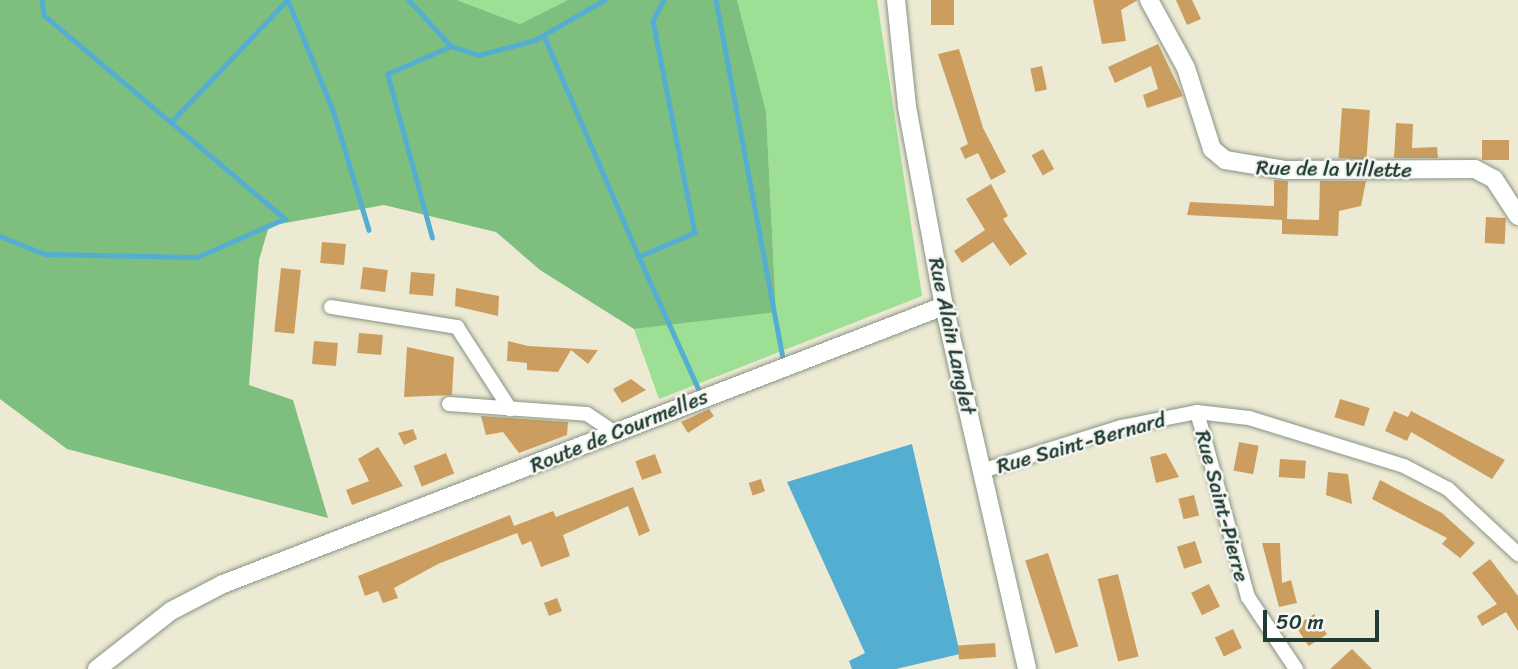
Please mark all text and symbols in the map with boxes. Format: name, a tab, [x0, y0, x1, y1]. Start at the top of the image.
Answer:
street label: Rue de la Villette	[1255, 155, 1413, 183]
street label: Rue Alain Langlet	[923, 255, 981, 417]
street label: Route de Courmelles	[527, 384, 711, 478]
street label: Rue Saint-Bernard	[994, 407, 1168, 479]
street label: Rue Saint-Pierre	[1190, 427, 1254, 585]
scale bar	[1266, 596, 1382, 640]
text: 50 m	[1276, 603, 1324, 641]

